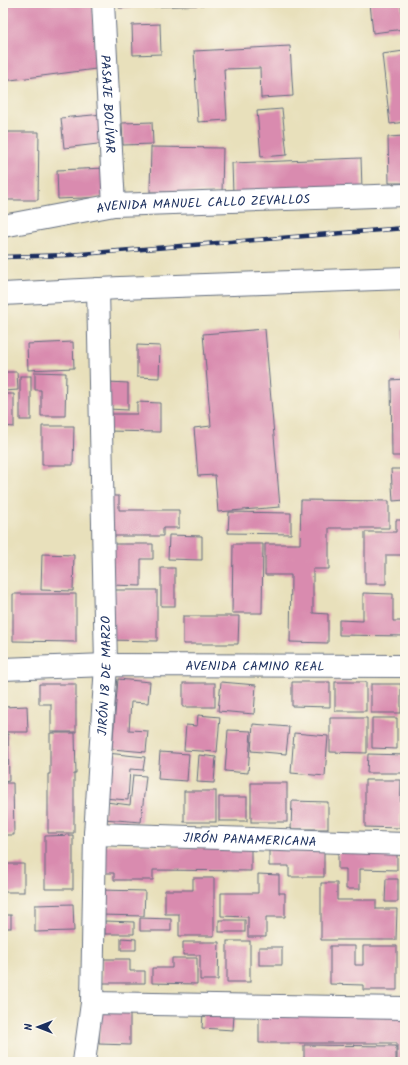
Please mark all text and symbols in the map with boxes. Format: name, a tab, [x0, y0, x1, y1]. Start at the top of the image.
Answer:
street label: PASAJE BOLÍVAR	[94, 54, 120, 154]
street label: AVENIDA MANUEL CALLO ZEVALLOS	[95, 189, 311, 220]
street label: JIRÓN 18 DE MARZO	[92, 616, 118, 737]
street label: AVENIDA CAMINO REAL	[185, 656, 324, 678]
street label: JIRÓN PANAMERICANA	[183, 828, 317, 853]
north arrow	[18, 1007, 58, 1047]
text: N	[20, 1023, 38, 1030]

